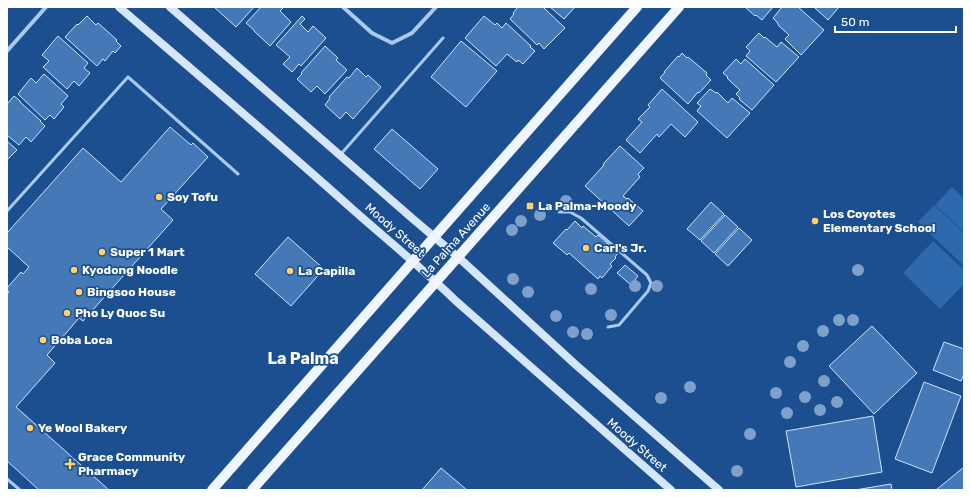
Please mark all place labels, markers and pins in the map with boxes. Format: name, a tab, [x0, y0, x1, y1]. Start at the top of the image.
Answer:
place label: Soy Tofu	[167, 190, 218, 204]
marker: Soy Tofu	[154, 192, 164, 202]
place label: La Palma-Moody	[538, 199, 636, 213]
marker: La Palma-Moody	[525, 201, 535, 211]
place label: Los Coyotes Elementary School	[823, 207, 935, 235]
marker: Los Coyotes Elementary School	[810, 216, 820, 226]
place label: Carl's Jr.	[594, 241, 647, 255]
marker: Carl's Jr.	[581, 243, 591, 253]
place label: Super 1 Mart	[110, 245, 185, 259]
marker: Super 1 Mart	[97, 247, 107, 257]
place label: Kyodong Noodle	[82, 263, 178, 277]
place label: La Capilla	[298, 264, 355, 278]
marker: Kyodong Noodle	[69, 265, 79, 275]
marker: La Capilla	[285, 266, 295, 276]
place label: Bingsoo House	[87, 285, 176, 299]
marker: Bingsoo House	[74, 287, 84, 297]
place label: Pho Ly Quoc Su	[75, 306, 165, 320]
marker: Pho Ly Quoc Su	[62, 308, 72, 318]
place label: Boba Loca	[51, 333, 113, 347]
marker: Boba Loca	[38, 335, 48, 345]
place label: Ye Wool Bakery	[38, 421, 127, 435]
marker: Ye Wool Bakery	[25, 423, 35, 433]
place label: Grace Community Pharmacy	[78, 450, 185, 478]
marker: Grace Community Pharmacy	[65, 459, 75, 469]

